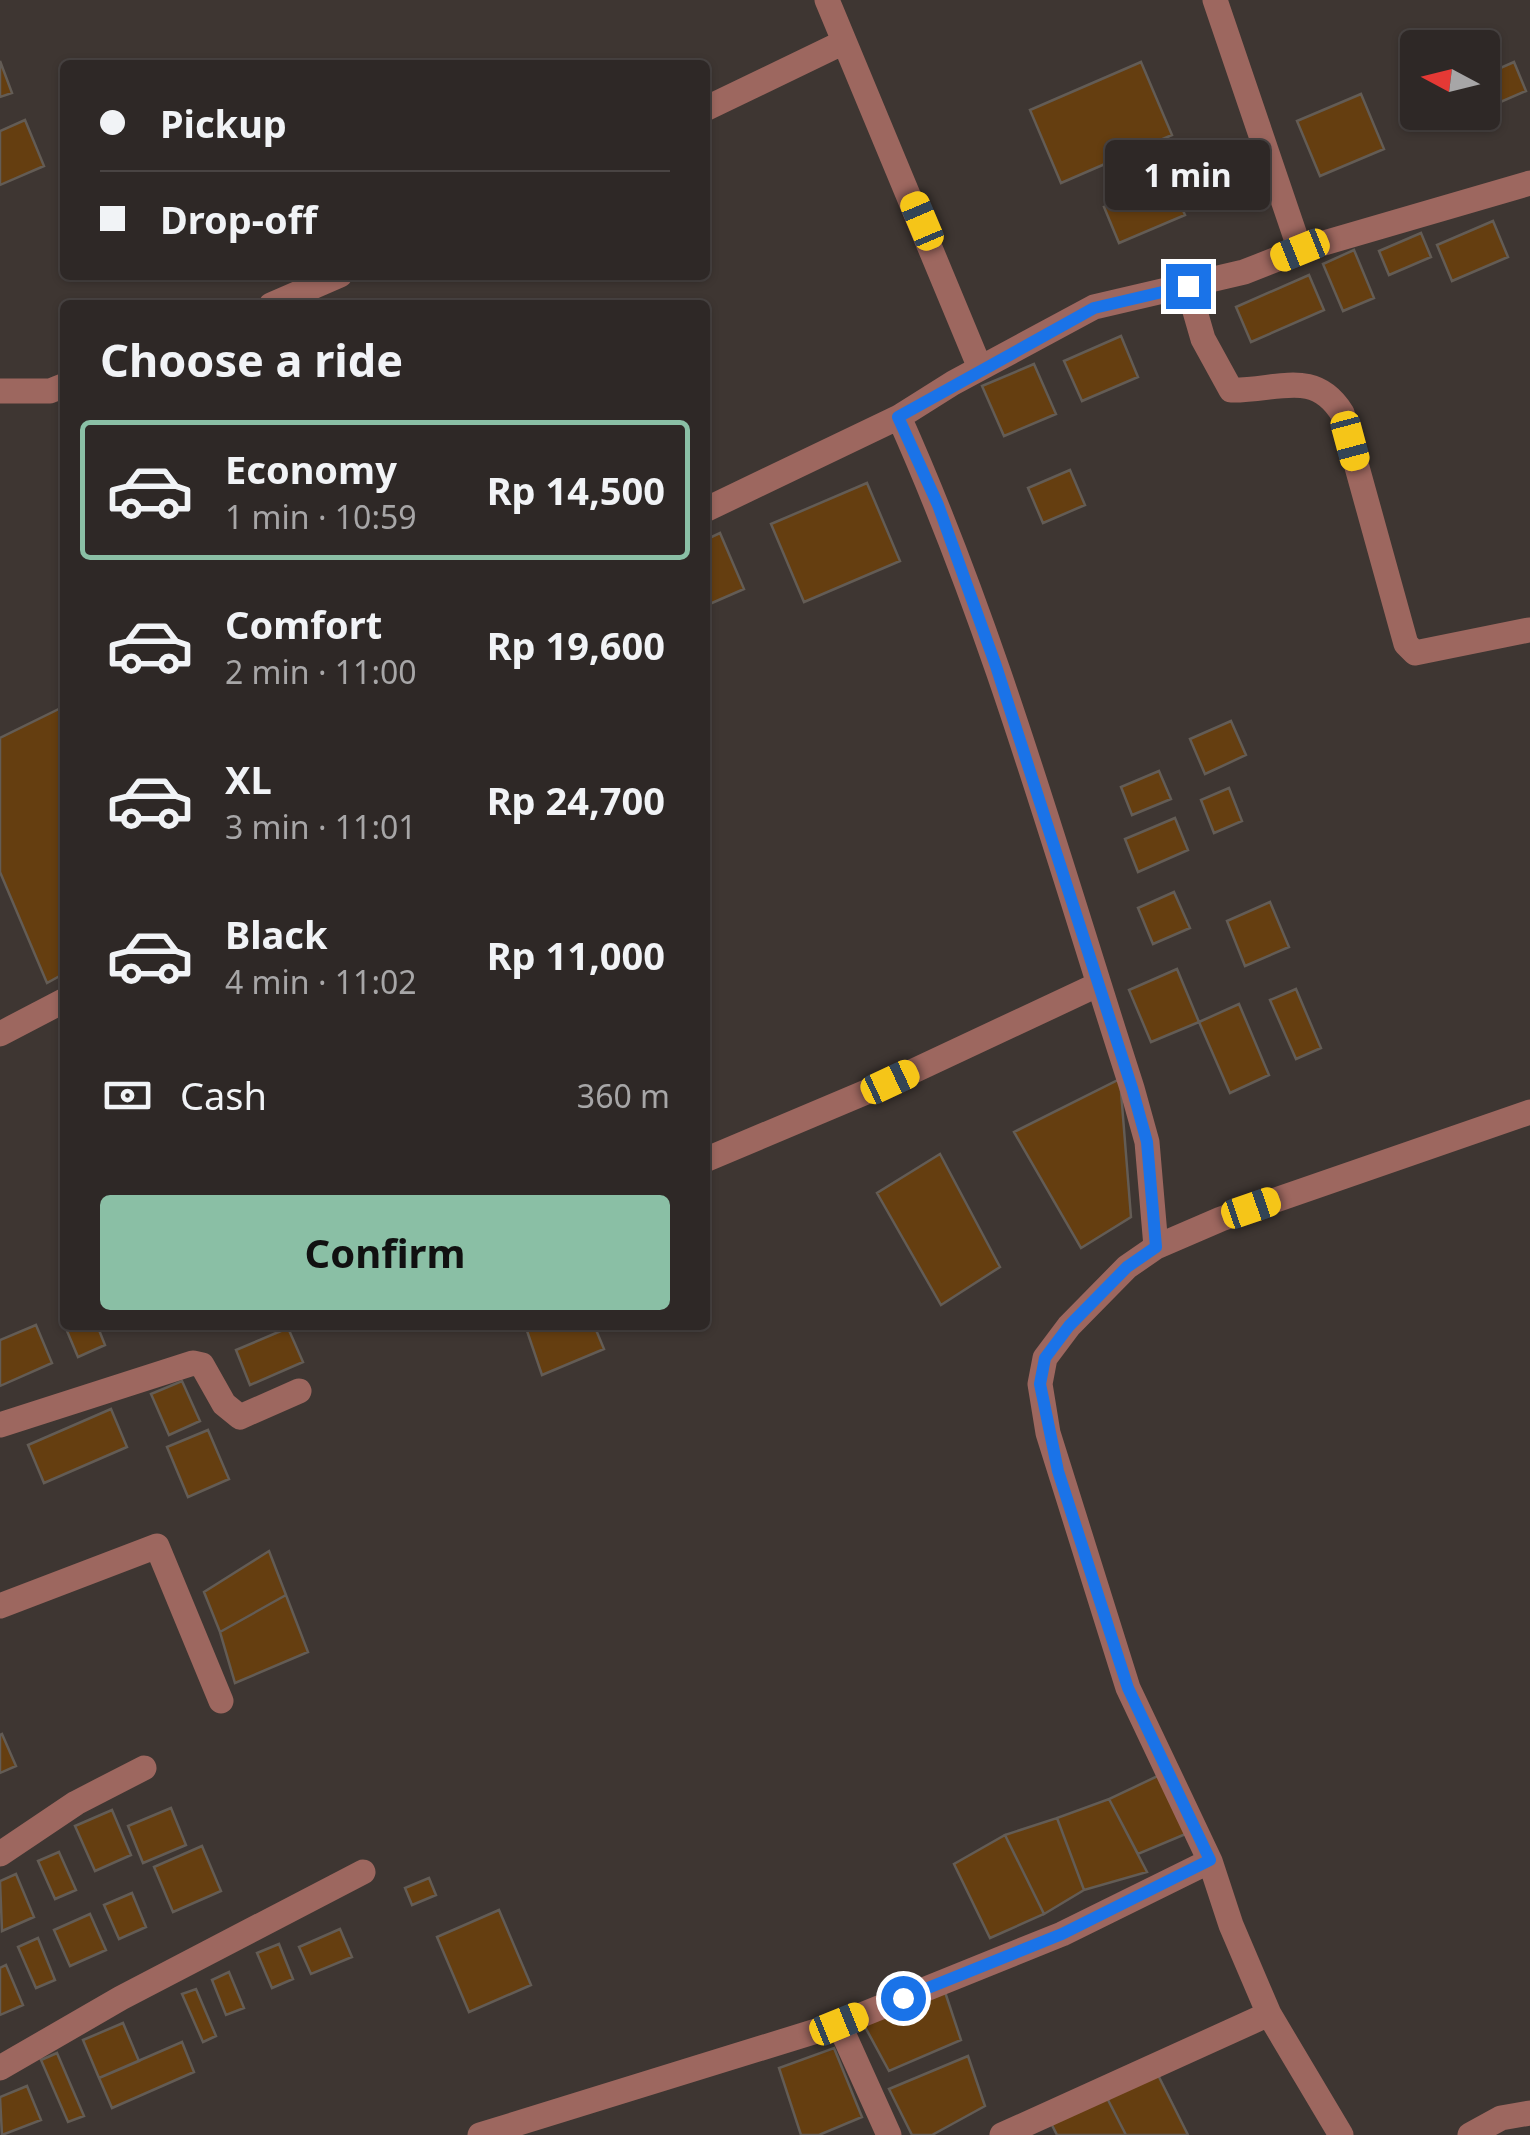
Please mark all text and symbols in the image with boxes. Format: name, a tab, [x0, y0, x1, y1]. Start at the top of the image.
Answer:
north arrow	[1400, 30, 1500, 130]
map controls	[1400, 30, 1500, 130]
text: Pickup	[160, 97, 287, 149]
callout: 1 min	[1106, 141, 1270, 211]
text: 1 min	[1143, 153, 1232, 196]
car	[896, 188, 948, 254]
text: Drop-off	[160, 193, 317, 245]
car	[1267, 225, 1333, 275]
route end	[1166, 264, 1211, 309]
text: Choose a ride	[100, 329, 403, 390]
car	[1328, 408, 1372, 474]
text: Economy	[225, 443, 397, 495]
icon: car	[105, 445, 195, 535]
text: Rp 14,500	[487, 464, 665, 516]
text: 1 min · 10:59	[225, 495, 417, 538]
text: Comfort	[225, 598, 382, 650]
icon: car	[105, 600, 195, 690]
text: Rp 19,600	[487, 619, 665, 671]
text: 2 min · 11:00	[225, 650, 417, 693]
text: XL	[225, 753, 272, 805]
icon: car	[105, 755, 195, 845]
text: Rp 24,700	[487, 774, 665, 826]
text: 3 min · 11:01	[225, 805, 417, 848]
text: Black	[225, 908, 328, 960]
icon: car	[105, 910, 195, 1000]
text: Rp 11,000	[487, 929, 665, 981]
text: 4 min · 11:02	[225, 960, 417, 1003]
car	[856, 1056, 924, 1108]
icon: cash	[100, 1068, 155, 1123]
text: Cash	[180, 1069, 267, 1121]
text: 360 m	[577, 1074, 670, 1117]
car	[1218, 1184, 1284, 1232]
button: Confirm	[100, 1195, 670, 1310]
route start	[881, 1976, 926, 2021]
car	[806, 1999, 872, 2049]

